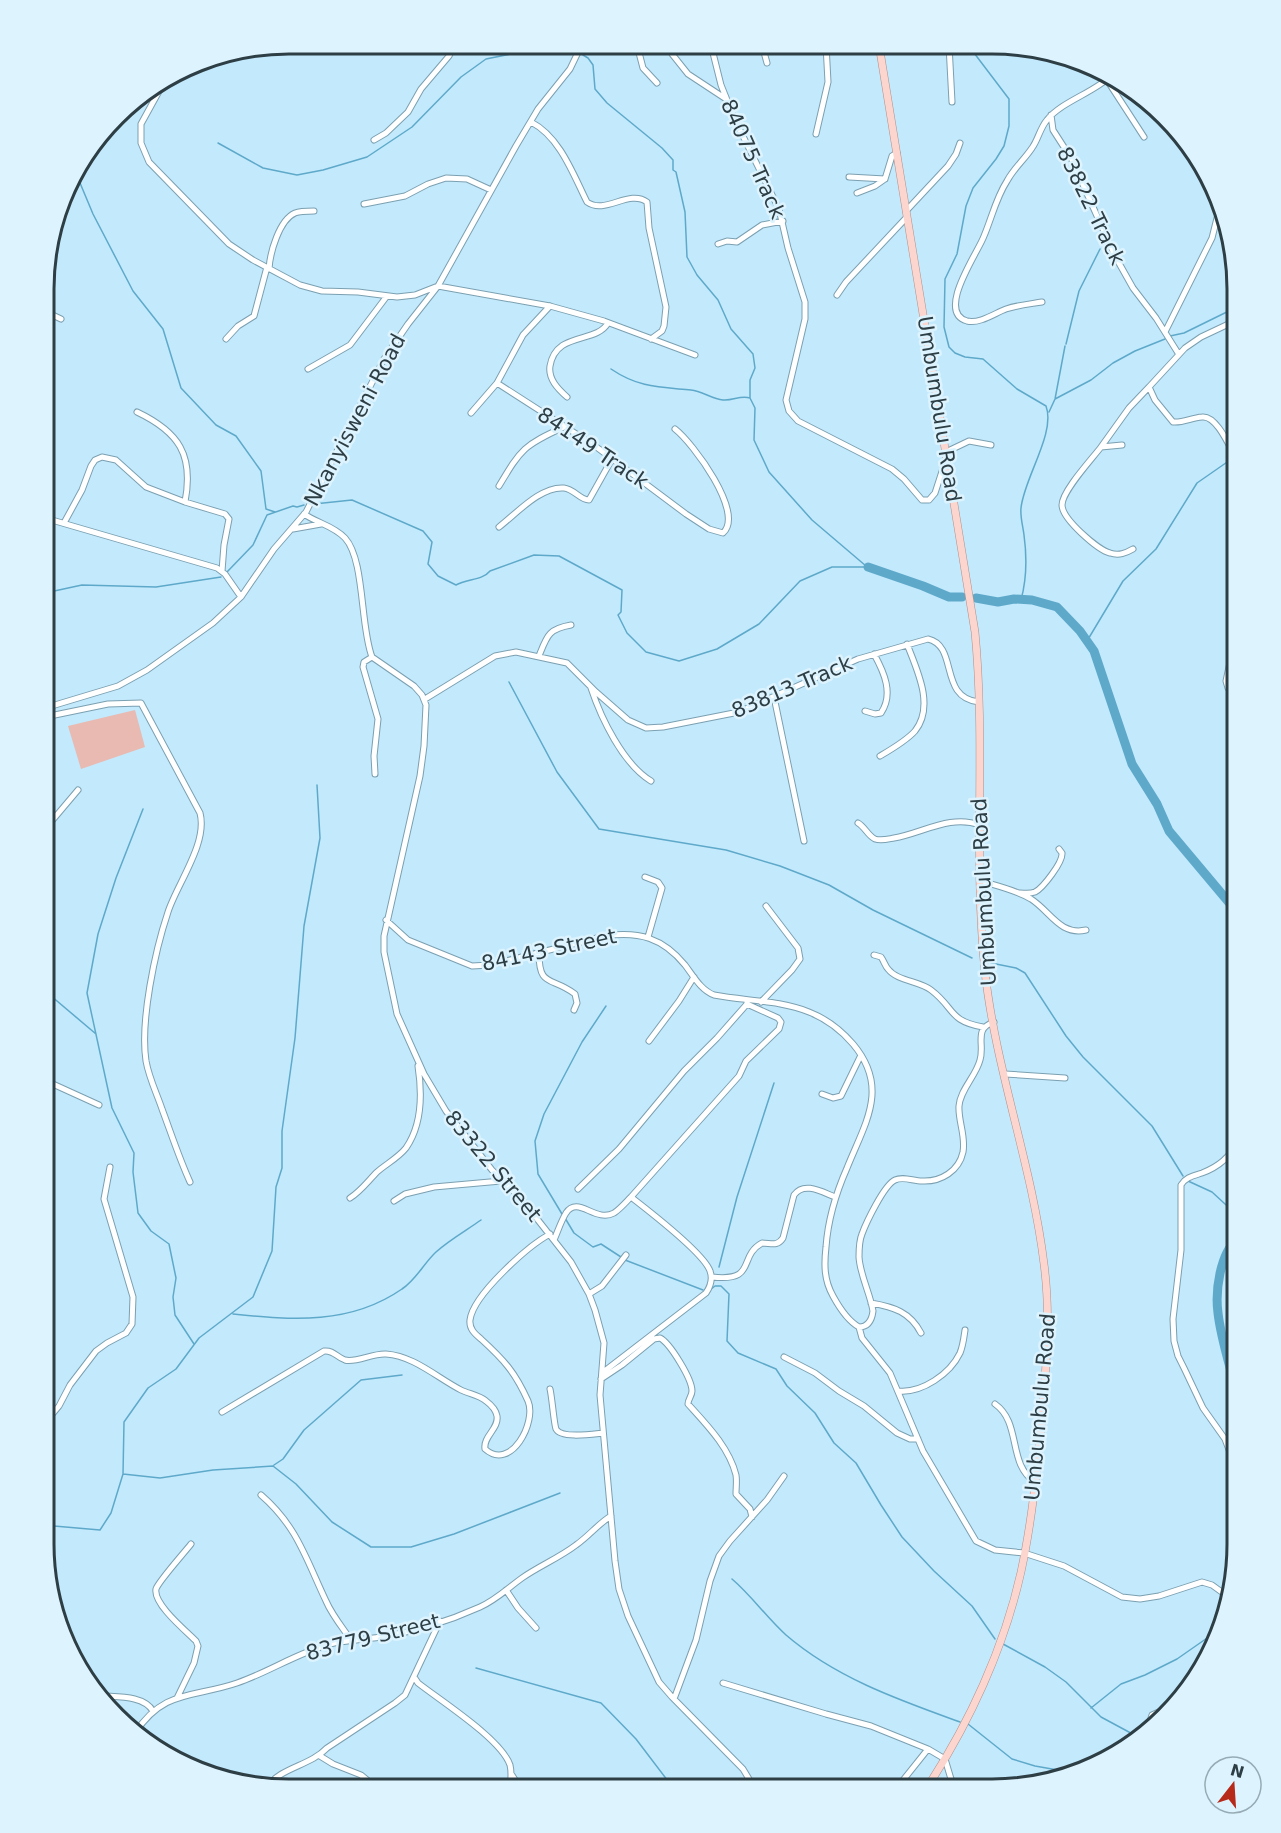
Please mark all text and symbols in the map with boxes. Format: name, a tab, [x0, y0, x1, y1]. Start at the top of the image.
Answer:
street label: 84075 Track	[716, 95, 790, 223]
street label: 83822 Track	[1052, 143, 1130, 270]
street label: Umbumbulu Road	[912, 314, 966, 504]
street label: Nkanyisweni Road	[299, 330, 411, 510]
street label: 84149 Track	[533, 402, 654, 494]
street label: 83813 Track	[728, 651, 857, 723]
street label: Umbumbulu Road	[967, 797, 1001, 987]
street label: 84143 Street	[479, 924, 619, 976]
street label: 83322 Street	[440, 1106, 546, 1226]
street label: Umbumbulu Road	[1020, 1312, 1060, 1502]
street label: 83779 Street	[303, 1609, 443, 1665]
north arrow	[1203, 1755, 1263, 1815]
text: N	[1228, 1760, 1246, 1782]

